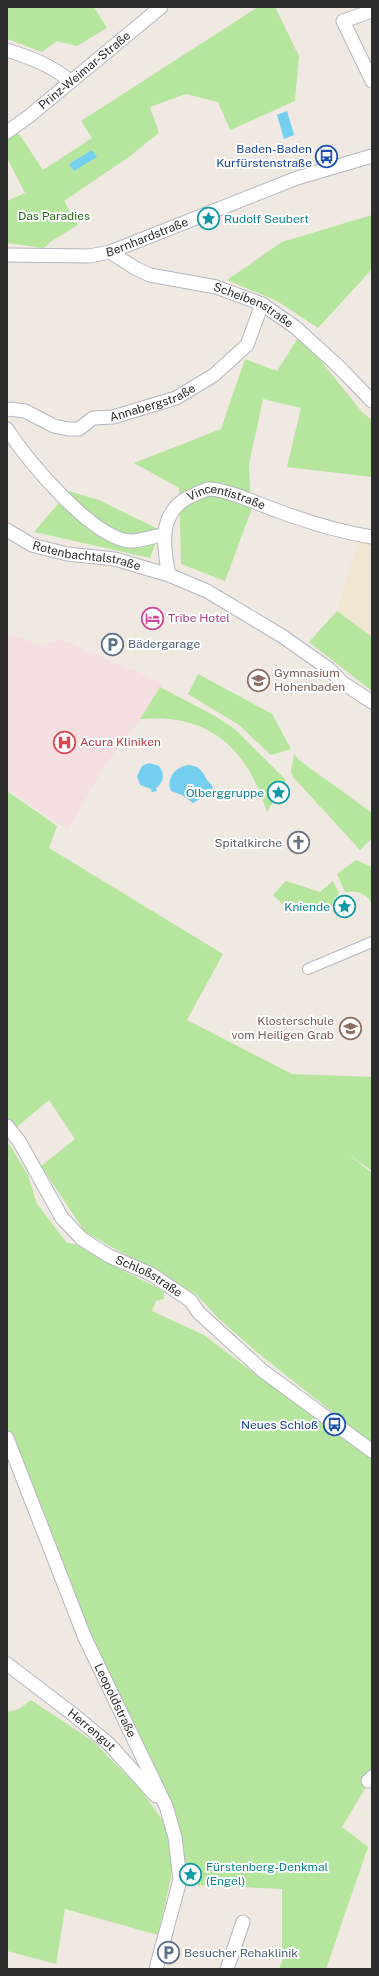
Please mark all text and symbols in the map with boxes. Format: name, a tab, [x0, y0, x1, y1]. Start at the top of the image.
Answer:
street label: Prinz-Weimar-Straße	[36, 28, 133, 112]
place label: Baden-Baden Kurfürstenstraße	[216, 142, 312, 170]
bus stop icon: Baden-Baden Kurfürstenstraße	[314, 143, 340, 169]
place icon: Rudolf Seubert	[196, 206, 222, 232]
park label: Das Paradies	[18, 209, 90, 223]
place label: Rudolf Seubert	[224, 212, 309, 226]
street label: Bernhardstraße	[105, 215, 190, 260]
street label: Scheibenstraße	[212, 280, 296, 331]
street label: Annabergstraße	[108, 381, 198, 425]
street label: Vincentistraße	[185, 482, 267, 513]
street label: Rotenbachtalstraße	[31, 538, 142, 573]
hotel icon: Tribe Hotel	[139, 605, 165, 631]
place label: Tribe Hotel	[168, 611, 230, 625]
parking icon: Bädergarage	[100, 631, 126, 657]
place label: Bädergarage	[128, 637, 200, 651]
place label: Gymnasium Hohenbaden	[274, 666, 345, 694]
school or university icon: Gymnasium Hohenbaden	[245, 667, 271, 693]
hospital icon: Acura Kliniken	[52, 729, 78, 755]
place label: Acura Kliniken	[80, 735, 161, 749]
place icon: Ölberggruppe	[266, 780, 292, 806]
place label: Ölberggruppe	[186, 786, 264, 800]
church icon: Spitalkirche	[285, 830, 311, 856]
place label: Spitalkirche	[214, 836, 282, 850]
place icon: Kniende	[332, 894, 358, 920]
place label: Kniende	[284, 900, 330, 914]
place label: Klosterschule vom Heiligen Grab	[232, 1014, 334, 1042]
school or university icon: Klosterschule vom Heiligen Grab	[337, 1015, 363, 1041]
street label: Schloßstraße	[113, 1253, 185, 1300]
bus stop icon: Neues Schloß	[321, 1412, 347, 1438]
place label: Neues Schloß	[241, 1418, 318, 1432]
street label: Leopoldstraße	[91, 1661, 139, 1740]
street label: Herrengut	[65, 1706, 119, 1754]
place label: Fürstenberg-Denkmal (Engel)	[206, 1860, 329, 1888]
place icon: Fürstenberg-Denkmal (Engel)	[177, 1861, 203, 1887]
parking icon: Besucher Rehaklinik	[156, 1940, 182, 1966]
place label: Besucher Rehaklinik	[184, 1946, 298, 1960]

